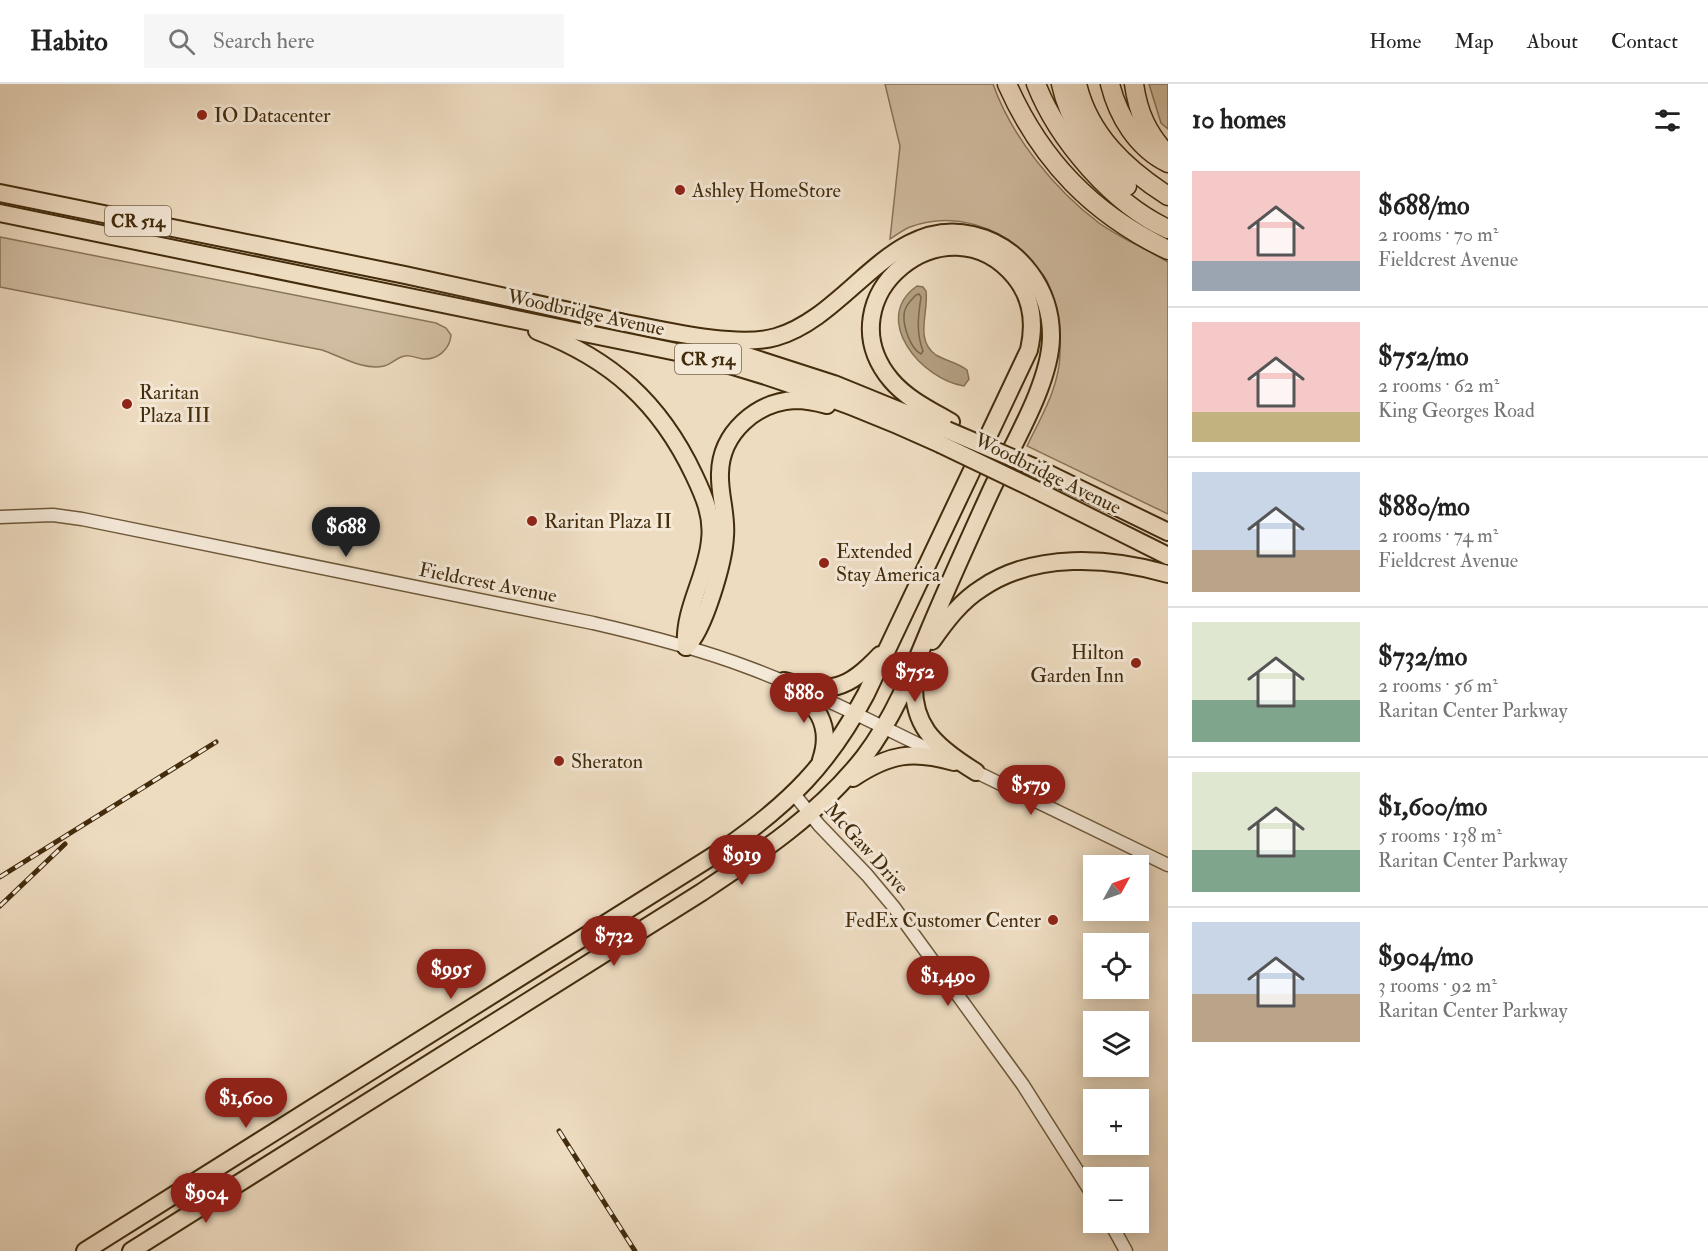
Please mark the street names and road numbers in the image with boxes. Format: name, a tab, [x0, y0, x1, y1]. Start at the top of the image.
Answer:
road number: CR 514	[105, 206, 171, 236]
street label: Woodbridge Avenue	[504, 283, 667, 341]
road number: CR 514	[675, 344, 741, 374]
street label: Woodbridge Avenue	[969, 427, 1125, 520]
street label: Fieldcrest Avenue	[417, 557, 559, 608]
street label: McGaw Drive	[819, 798, 914, 899]

